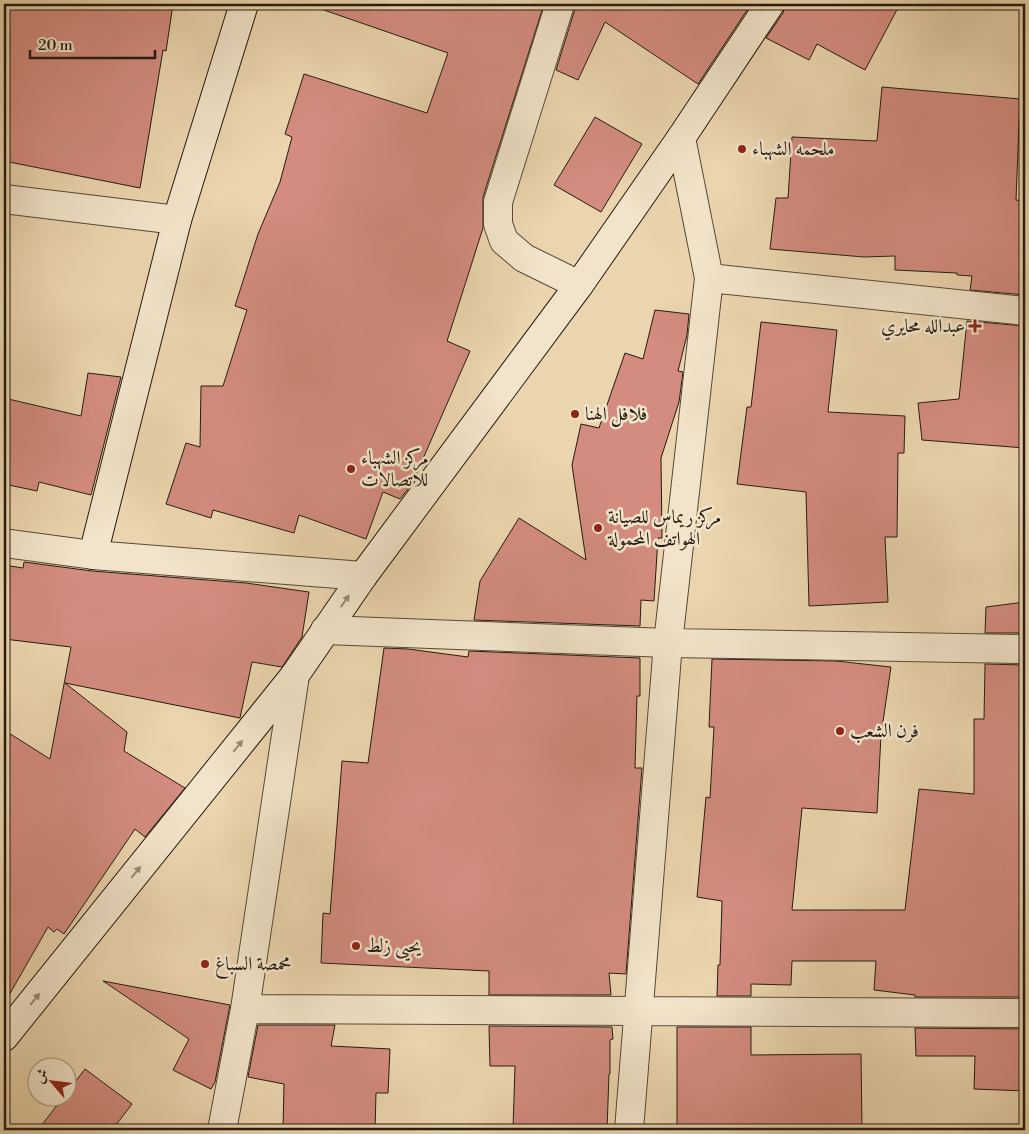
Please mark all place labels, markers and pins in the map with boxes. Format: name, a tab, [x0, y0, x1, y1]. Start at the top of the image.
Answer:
place label: ملحمه الشهباء	[752, 137, 834, 161]
marker: ملحمه الشهباء	[736, 143, 748, 155]
place label: عبدالله محايري	[881, 314, 965, 341]
marker: عبدالله محايري	[969, 320, 981, 332]
place label: فلافل الهنا	[585, 402, 647, 427]
marker: فلافل الهنا	[569, 408, 581, 420]
place label: مركز الشهباء للاتصالات	[361, 446, 429, 492]
marker: مركز الشهباء للاتصالات	[345, 463, 357, 475]
place label: مركز ريماس للصيانة الهواتف المحمولة	[607, 505, 721, 551]
marker: مركز ريماس للصيانة الهواتف المحمولة	[592, 522, 604, 534]
place label: فرن الشعب	[850, 719, 919, 743]
marker: فرن الشعب	[834, 725, 846, 737]
place label: يحيى زلط	[366, 934, 422, 962]
marker: يحيى زلط	[350, 940, 362, 952]
place label: محمصة السباغ	[215, 952, 291, 979]
marker: محمصة السباغ	[199, 958, 211, 970]

